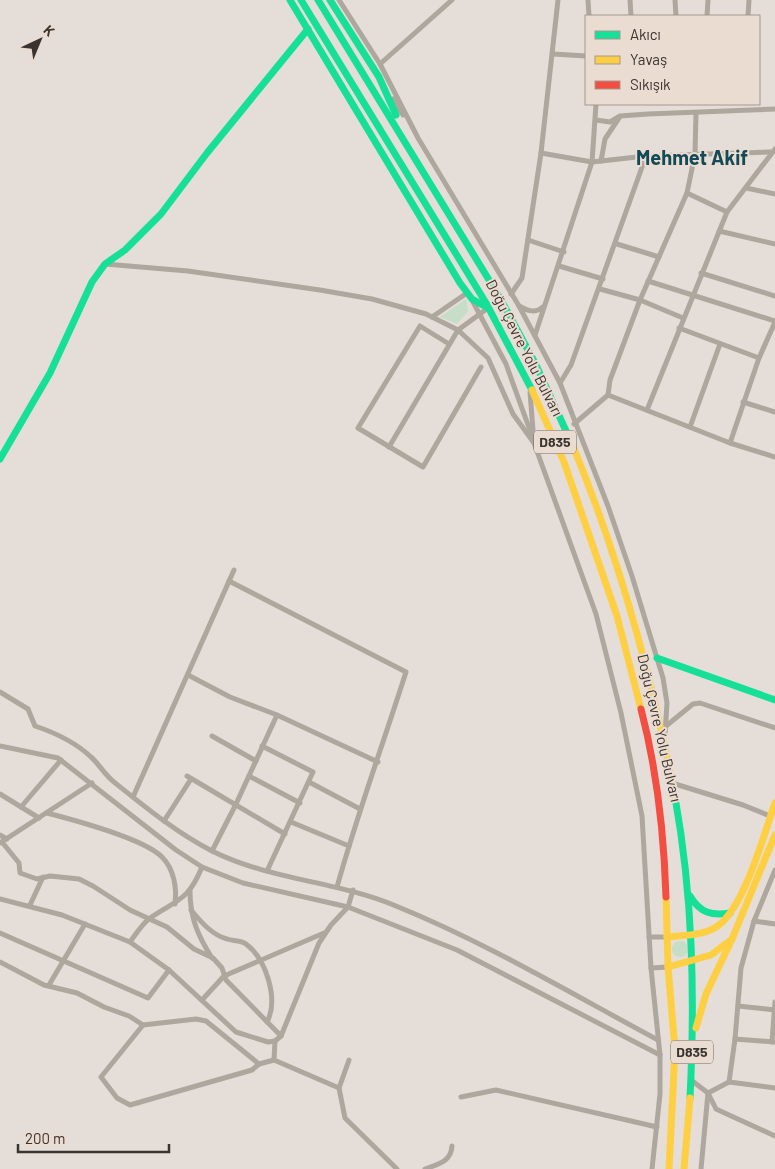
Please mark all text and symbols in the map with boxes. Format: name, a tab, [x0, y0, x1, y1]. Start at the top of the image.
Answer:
north arrow	[15, 15, 65, 65]
legend	[585, 15, 760, 105]
text: K	[40, 21, 59, 40]
text: Akıcı	[630, 25, 661, 43]
text: Yavaş	[630, 50, 667, 68]
text: Sıkışık	[630, 75, 671, 93]
district label: Mehmet Akif	[636, 145, 748, 169]
street label: Doğu Çevre Yolu Bulvarı	[483, 276, 567, 419]
road number: D835	[534, 431, 576, 454]
street label: Doğu Çevre Yolu Bulvarı	[634, 652, 686, 803]
road number: D835	[671, 1040, 713, 1064]
scale bar	[18, 1122, 169, 1154]
text: 200 m	[25, 1129, 65, 1147]

